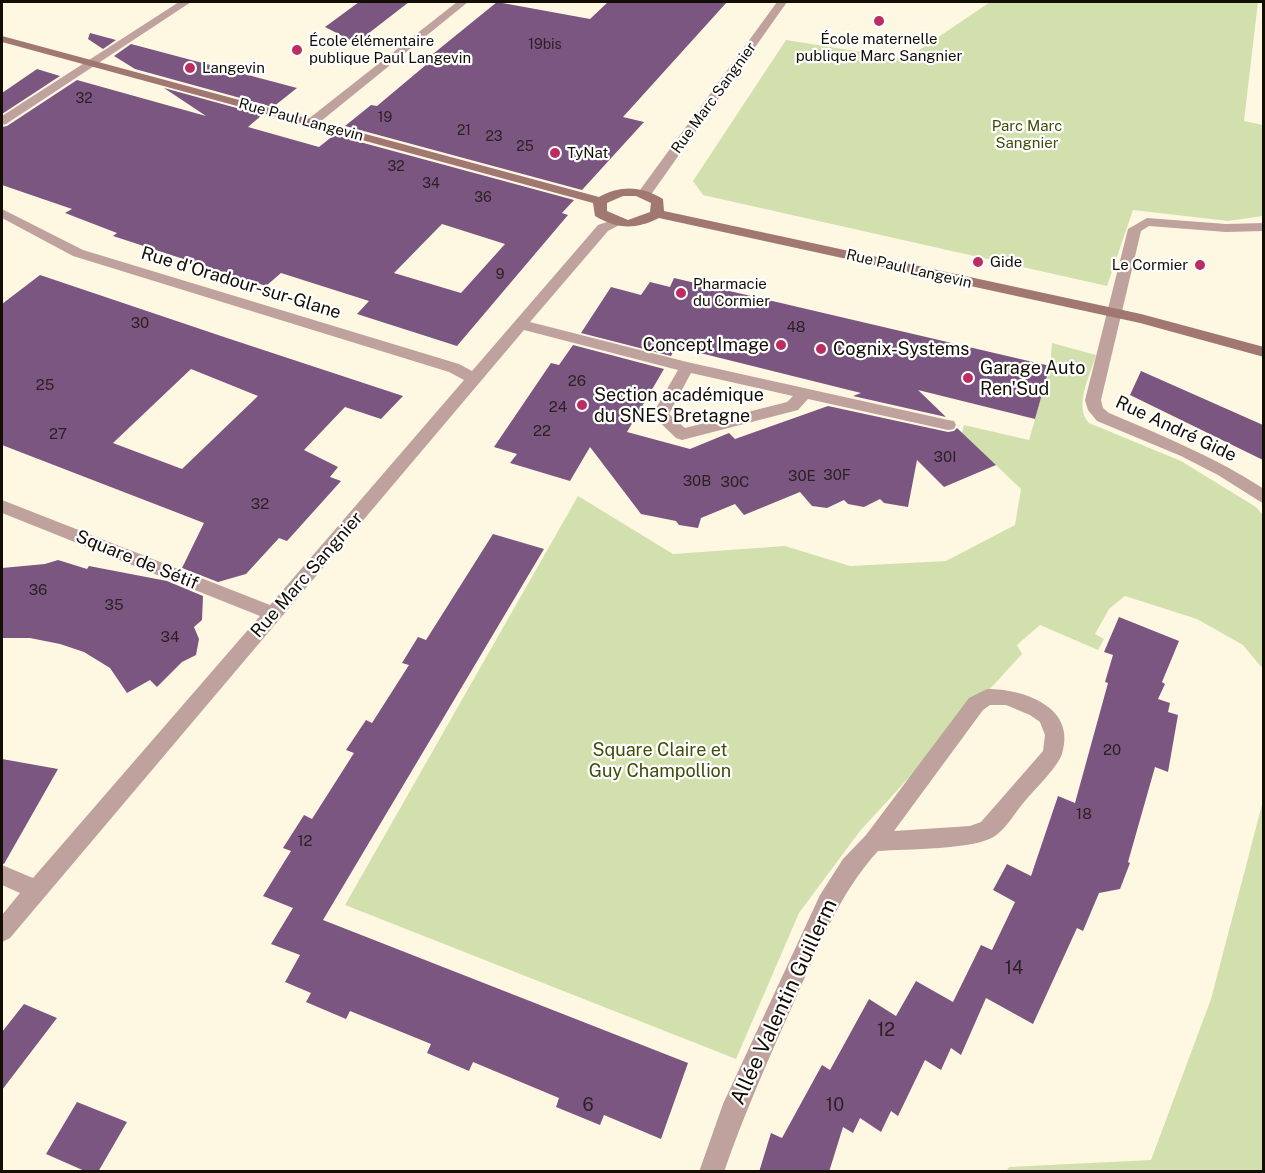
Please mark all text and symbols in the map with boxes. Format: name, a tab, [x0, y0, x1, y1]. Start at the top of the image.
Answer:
marker: École maternelle publique Marc Sangnier	[872, 14, 886, 28]
place label: École maternelle publique Marc Sangnier	[796, 30, 962, 65]
place label: École élémentaire publique Paul Langevin	[309, 32, 471, 67]
house number: 19bis	[528, 37, 562, 53]
street label: Rue Marc Sangnier	[668, 39, 760, 157]
marker: École élémentaire publique Paul Langevin	[290, 43, 304, 57]
place label: Langevin	[202, 59, 265, 77]
marker: Langevin	[183, 61, 197, 75]
house number: 32	[75, 91, 93, 107]
street label: Rue Paul Langevin	[237, 95, 365, 145]
house number: 19	[378, 110, 392, 126]
park label: Parc Marc Sangnier	[992, 117, 1062, 152]
house number: 21	[457, 123, 471, 139]
house number: 23	[485, 129, 503, 145]
house number: 25	[516, 139, 534, 155]
place label: TyNat	[567, 144, 608, 162]
marker: TyNat	[548, 146, 562, 160]
house number: 32	[387, 159, 405, 175]
house number: 34	[422, 176, 440, 192]
house number: 36	[474, 190, 492, 206]
street label: Rue d'Oradour-sur-Glane	[138, 242, 344, 324]
street label: Rue Paul Langevin	[844, 246, 974, 292]
place label: Gide	[990, 253, 1022, 271]
marker: Gide	[971, 255, 985, 269]
place label: Le Cormier	[1112, 256, 1188, 274]
marker: Le Cormier	[1193, 258, 1207, 272]
house number: 9	[496, 267, 504, 283]
place label: Pharmacie du Cormier	[693, 275, 770, 310]
marker: Pharmacie du Cormier	[674, 286, 688, 300]
house number: 30	[131, 314, 149, 332]
house number: 48	[786, 318, 806, 336]
place label: Concept Image	[643, 334, 769, 356]
marker: Concept Image	[774, 338, 788, 352]
place label: Cognix-Systems	[833, 338, 969, 360]
marker: Cognix-Systems	[814, 342, 828, 356]
place label: Garage Auto Ren'Sud	[980, 357, 1085, 400]
marker: Garage Auto Ren'Sud	[961, 371, 975, 385]
house number: 26	[568, 372, 586, 390]
house number: 25	[36, 376, 54, 394]
place label: Section académique du SNES Bretagne	[594, 384, 764, 426]
street label: Rue André Gide	[1112, 392, 1240, 466]
house number: 24	[549, 398, 567, 416]
marker: Section académique du SNES Bretagne	[575, 398, 589, 412]
house number: 22	[533, 422, 551, 440]
house number: 27	[49, 425, 67, 443]
house number: 30I	[934, 448, 956, 466]
house number: 30F	[823, 466, 851, 484]
house number: 30E	[788, 467, 816, 485]
house number: 30B	[683, 472, 711, 490]
house number: 30C	[721, 473, 749, 491]
house number: 32	[251, 495, 269, 513]
street label: Rue Marc Sangnier	[247, 508, 367, 642]
street label: Square de Sétif	[73, 526, 201, 594]
house number: 36	[29, 581, 47, 599]
house number: 35	[104, 596, 124, 614]
house number: 34	[161, 628, 179, 646]
park label: Square Claire et Guy Champollion	[589, 739, 731, 782]
house number: 20	[1103, 741, 1121, 759]
house number: 18	[1076, 805, 1092, 823]
house number: 12	[297, 832, 313, 850]
street label: Allée Valentin Guillerm	[725, 895, 843, 1109]
house number: 14	[1005, 957, 1023, 979]
house number: 12	[877, 1019, 895, 1041]
house number: 6	[582, 1094, 594, 1116]
house number: 10	[826, 1094, 844, 1116]

